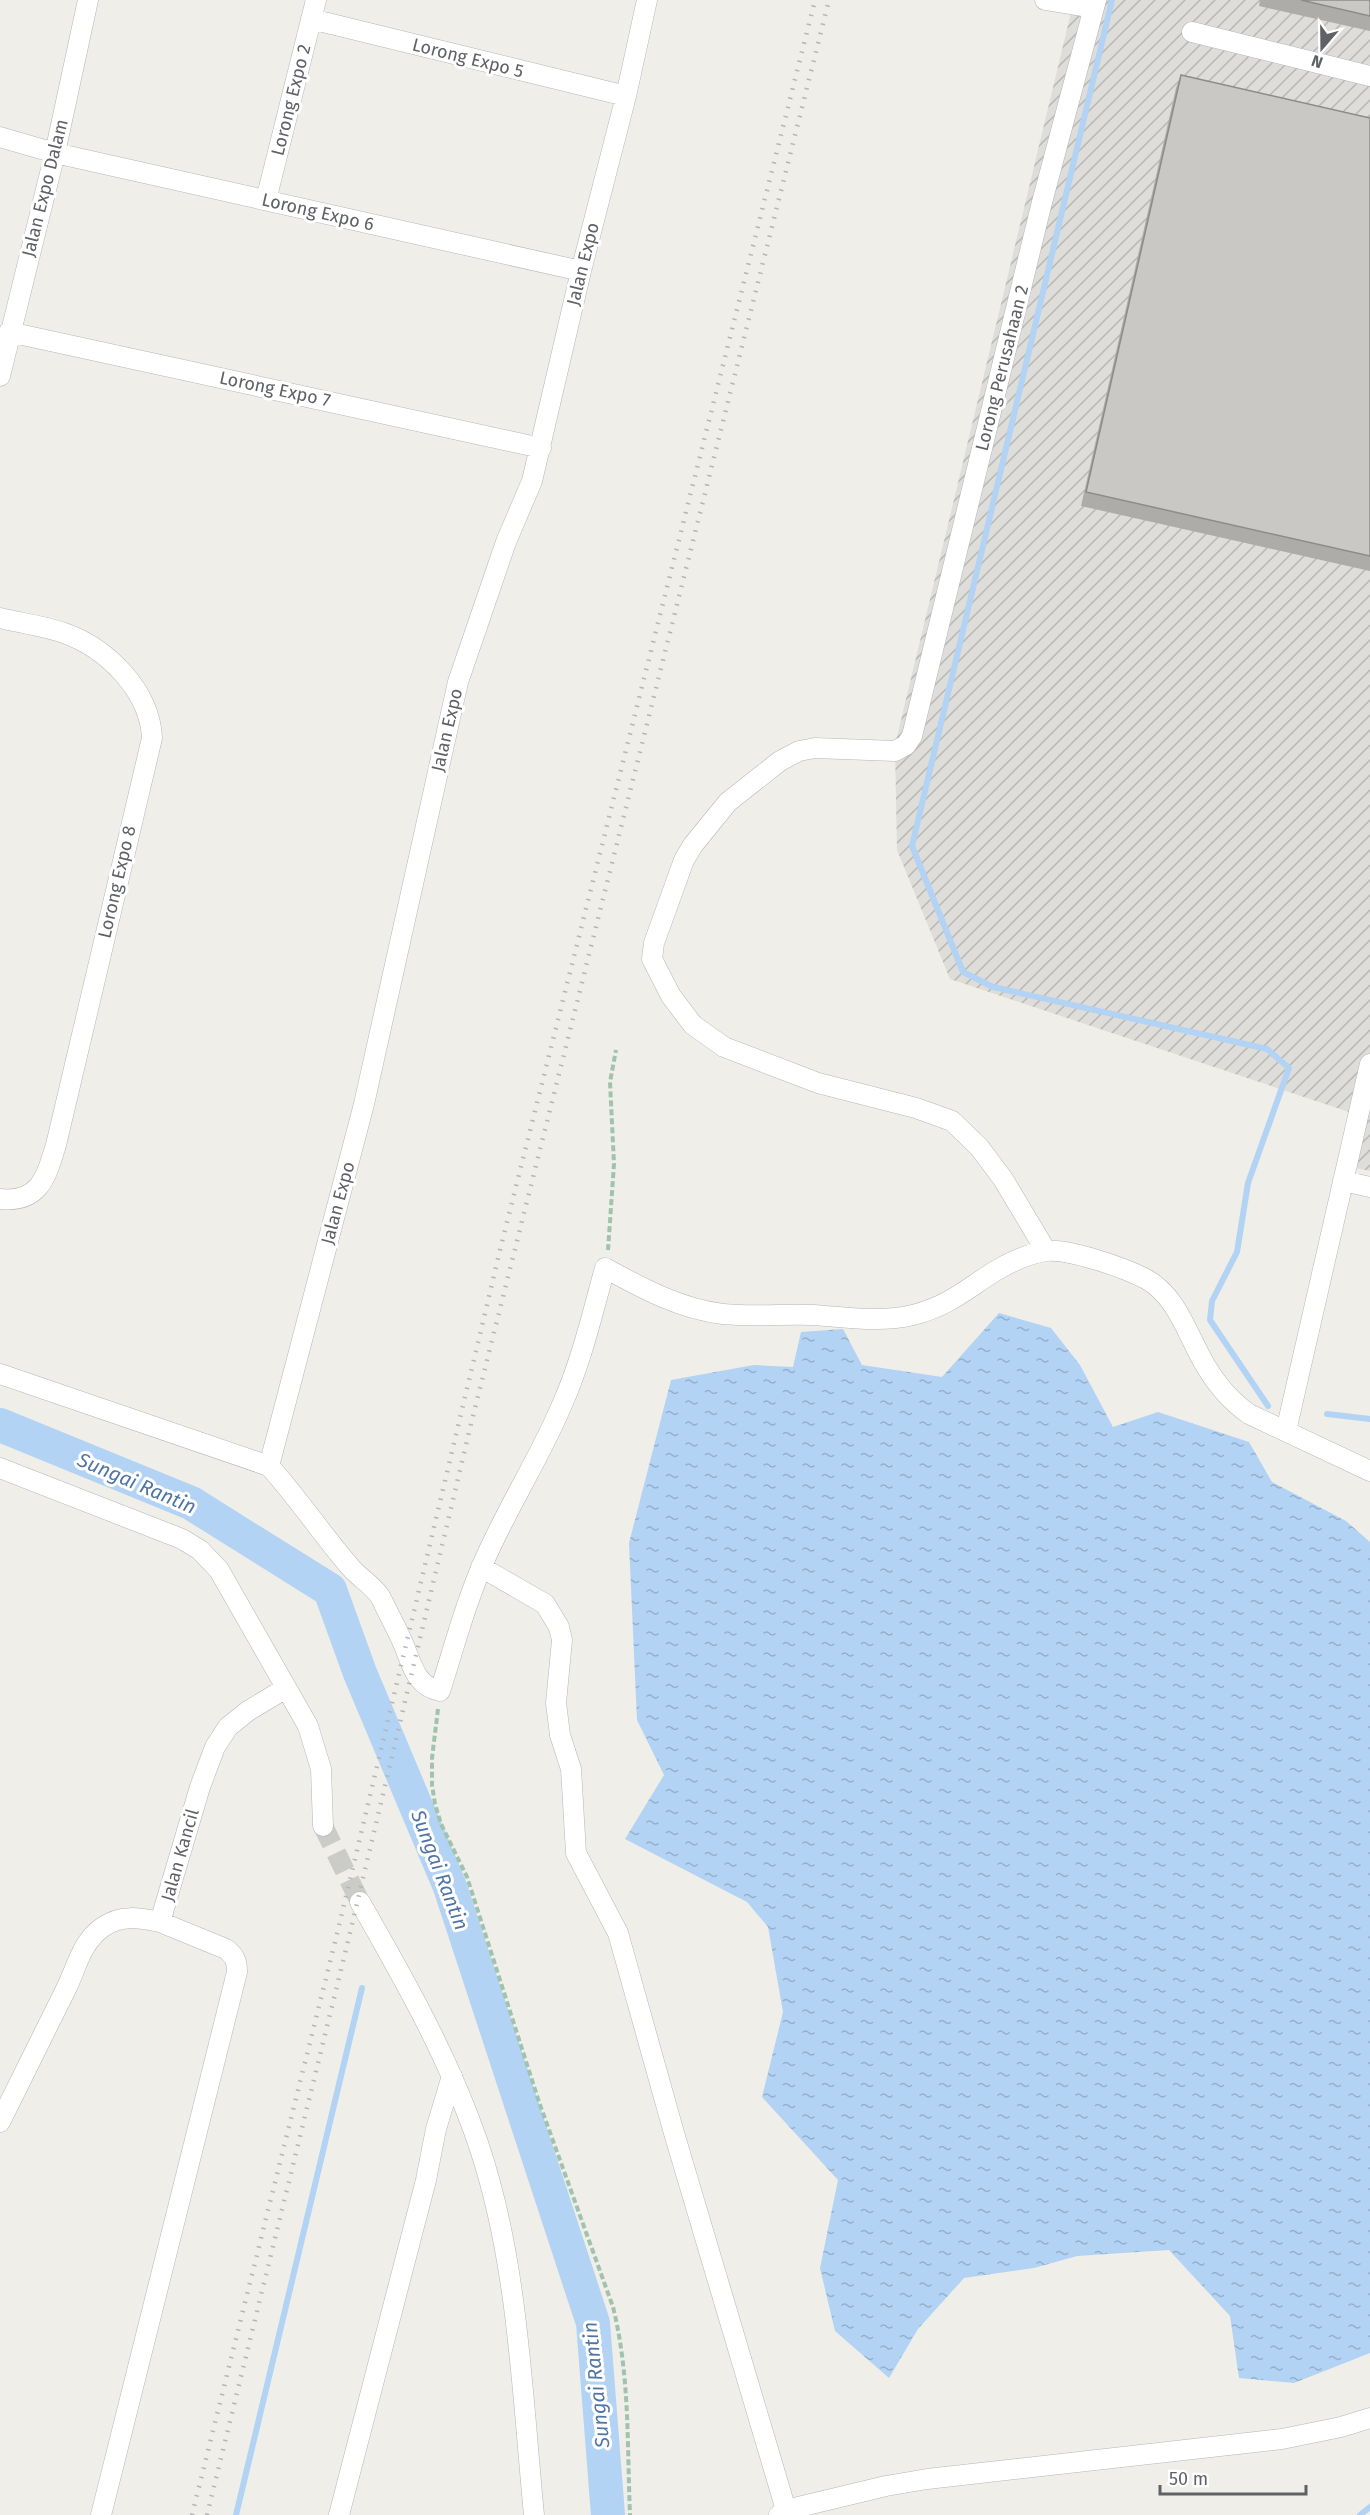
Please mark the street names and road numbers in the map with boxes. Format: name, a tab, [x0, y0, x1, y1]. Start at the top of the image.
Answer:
street label: Lorong Expo 5	[410, 34, 526, 82]
street label: Lorong Expo 2	[267, 42, 315, 158]
street label: Jalan Expo Dalam	[17, 117, 73, 259]
street label: Lorong Expo 6	[260, 188, 376, 236]
street label: Jalan Expo	[562, 220, 604, 308]
street label: Lorong Perusahaan 2	[971, 283, 1033, 453]
street label: Lorong Expo 7	[217, 366, 333, 412]
street label: Jalan Expo	[427, 686, 467, 774]
street label: Lorong Expo 8	[93, 823, 141, 940]
street label: Jalan Expo	[316, 1159, 360, 1247]
street label: Jalan Kancil	[156, 1806, 204, 1904]

